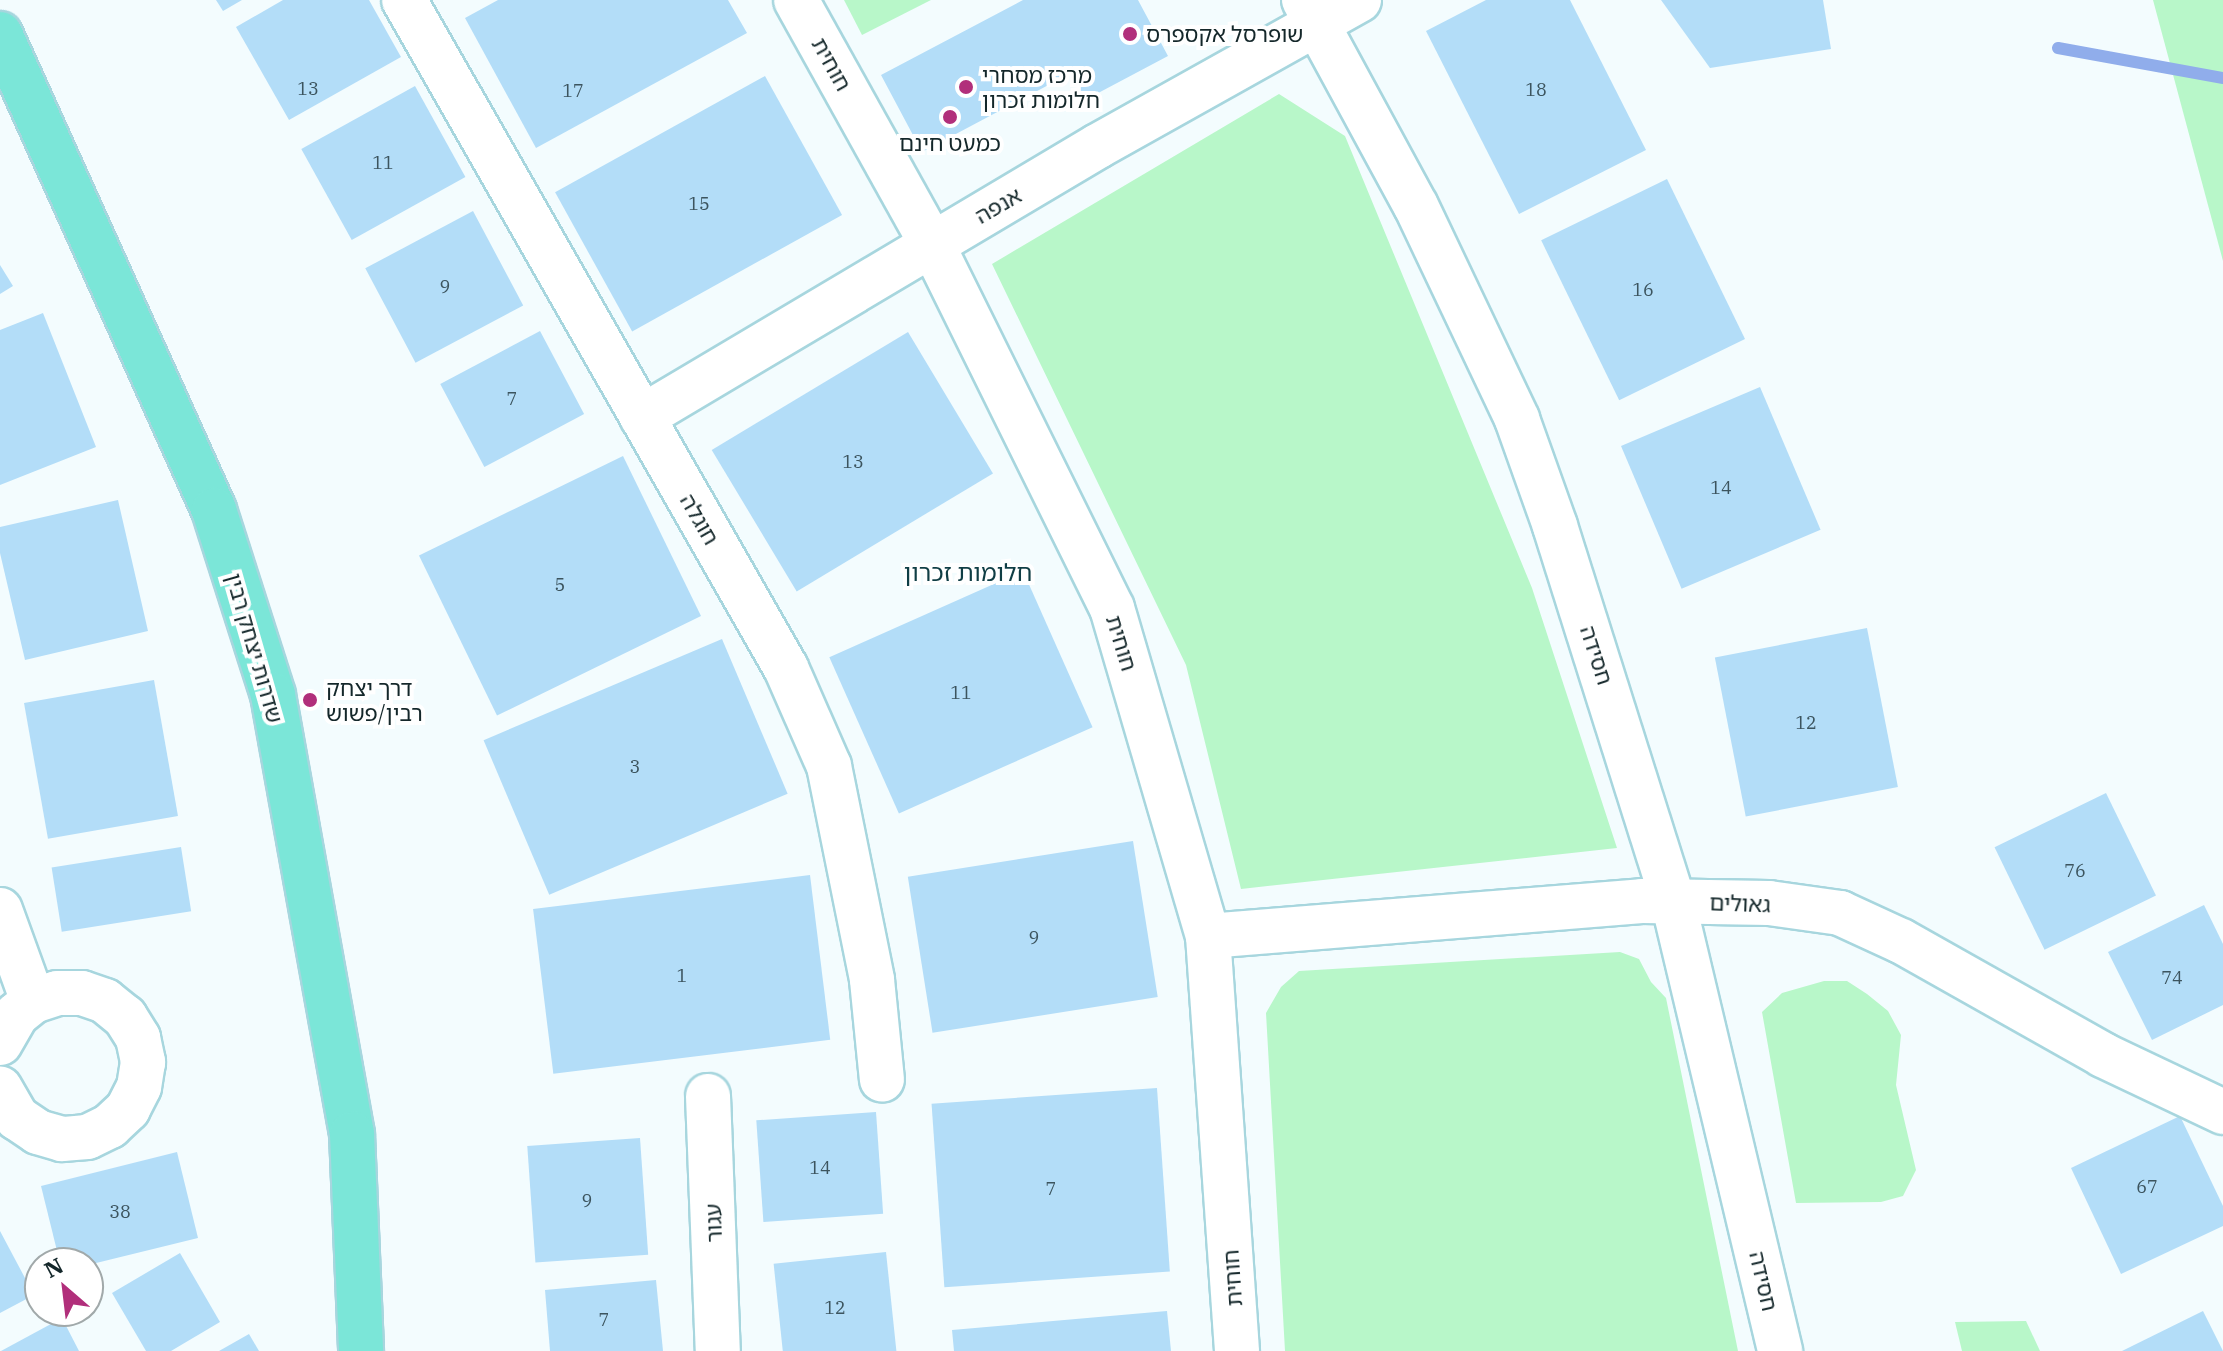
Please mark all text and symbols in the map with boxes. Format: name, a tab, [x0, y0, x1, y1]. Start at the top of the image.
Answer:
place label: שופרסל אקספרס	[1146, 21, 1303, 47]
marker: שופרסל אקספרס	[1121, 25, 1139, 43]
street label: חוחית	[807, 33, 857, 95]
place label: מרכז מסחרי חלומות זכרון	[982, 61, 1100, 112]
house number: 13	[297, 78, 319, 100]
marker: מרכז מסחרי חלומות זכרון	[957, 78, 975, 96]
house number: 18	[1525, 79, 1547, 101]
house number: 17	[562, 80, 584, 102]
marker: כמעט חינם	[941, 108, 959, 126]
place label: כמעט חינם	[899, 130, 1001, 156]
house number: 11	[372, 152, 394, 174]
street label: אנפה	[970, 181, 1026, 229]
house number: 15	[688, 193, 710, 215]
house number: 9	[440, 276, 450, 298]
house number: 16	[1632, 279, 1654, 301]
house number: 7	[507, 388, 517, 410]
house number: 13	[842, 451, 864, 473]
house number: 14	[1710, 477, 1732, 499]
street label: חוגלה	[675, 489, 725, 549]
district label: חלומות זכרון	[904, 559, 1032, 587]
street label: שדרות יצחק רבין	[221, 570, 289, 726]
house number: 5	[555, 574, 565, 596]
street label: חוחית	[1101, 612, 1143, 674]
street label: חסידה	[1575, 622, 1619, 688]
place label: דרך יצחק רבין/פשוש	[326, 674, 423, 726]
house number: 11	[950, 682, 972, 704]
marker: דרך יצחק רבין/פשוש	[301, 691, 319, 709]
house number: 12	[1795, 712, 1817, 734]
house number: 3	[630, 756, 640, 778]
house number: 76	[2064, 860, 2086, 882]
street label: גאולים	[1709, 889, 1771, 917]
house number: 9	[1029, 927, 1039, 949]
house number: 1	[677, 965, 687, 987]
house number: 74	[2161, 967, 2183, 989]
house number: 14	[809, 1157, 831, 1179]
house number: 67	[2136, 1176, 2158, 1198]
house number: 7	[1046, 1178, 1056, 1200]
house number: 9	[582, 1190, 592, 1212]
house number: 38	[109, 1201, 131, 1223]
street label: עגור	[699, 1203, 727, 1243]
north arrow	[24, 1247, 104, 1327]
street label: חוחית	[1217, 1249, 1247, 1307]
street label: חסידה	[1744, 1249, 1784, 1313]
text: N	[39, 1250, 68, 1284]
house number: 12	[824, 1297, 846, 1319]
house number: 7	[599, 1309, 609, 1331]

